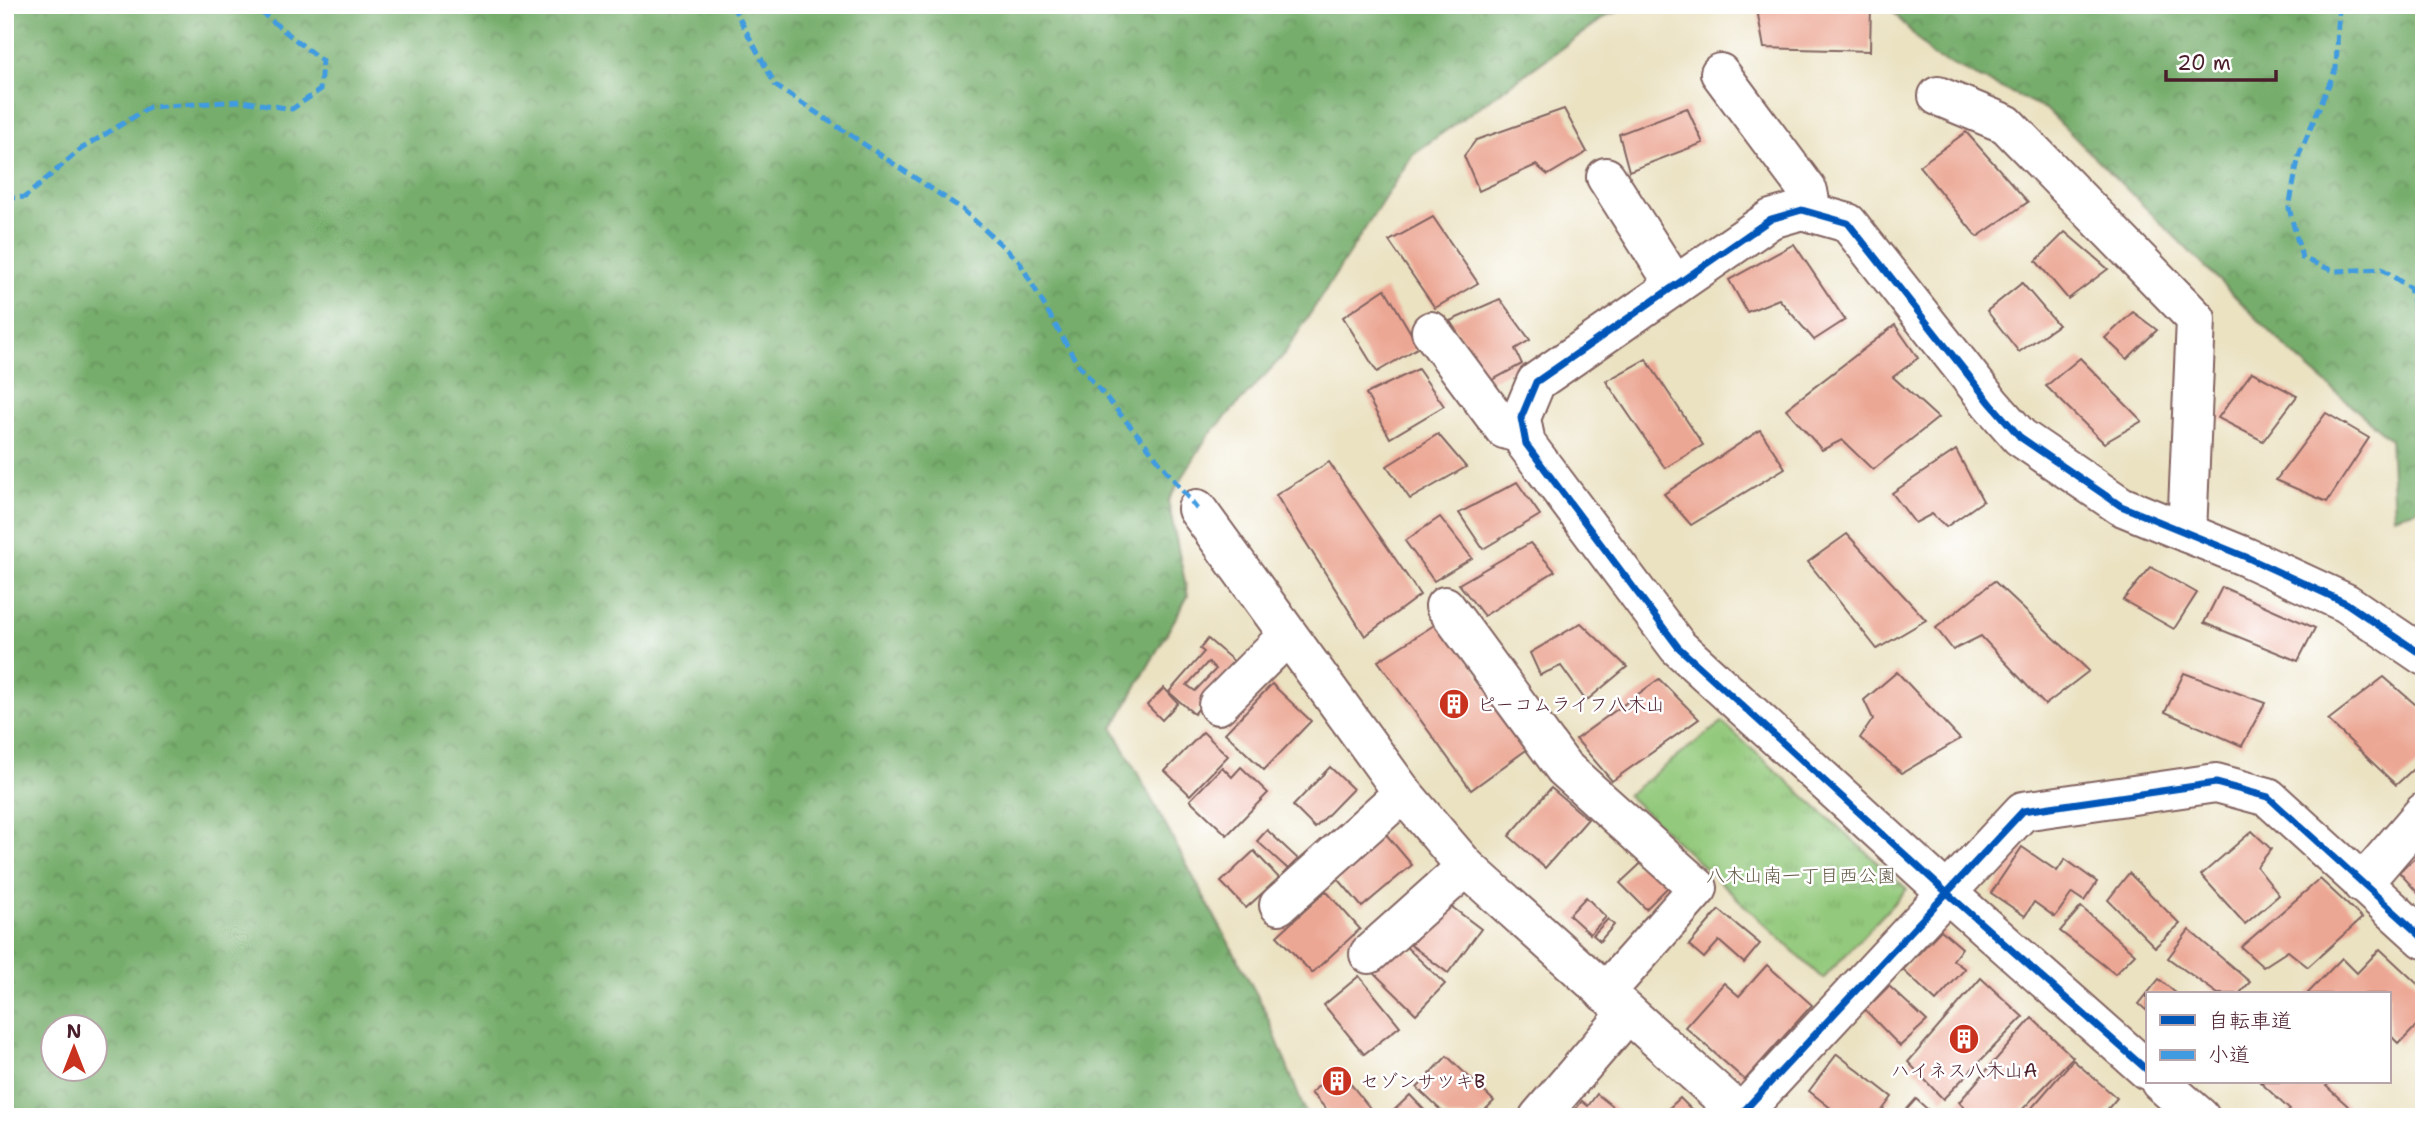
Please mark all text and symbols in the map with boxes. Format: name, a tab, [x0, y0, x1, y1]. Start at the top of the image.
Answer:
scale bar	[2166, 38, 2277, 82]
text: 20 m	[2177, 49, 2231, 77]
building icon: ピーコムライフ八木山	[1437, 687, 1471, 721]
place label: ピーコムライフ八木山	[1477, 692, 1665, 717]
park label: 八木山南一丁目西公園	[1706, 863, 1896, 888]
legend	[2146, 992, 2390, 1084]
text: 自転車道	[2208, 1007, 2292, 1035]
north arrow	[38, 1014, 108, 1084]
text: N	[66, 1019, 82, 1044]
building icon: ハイネス八木山A	[1947, 1022, 1981, 1056]
text: 小道	[2208, 1041, 2250, 1069]
place label: ハイネス八木山A	[1891, 1058, 2037, 1083]
building icon: セゾンサツキB	[1320, 1064, 1354, 1098]
place label: セゾンサツキB	[1360, 1069, 1485, 1094]

